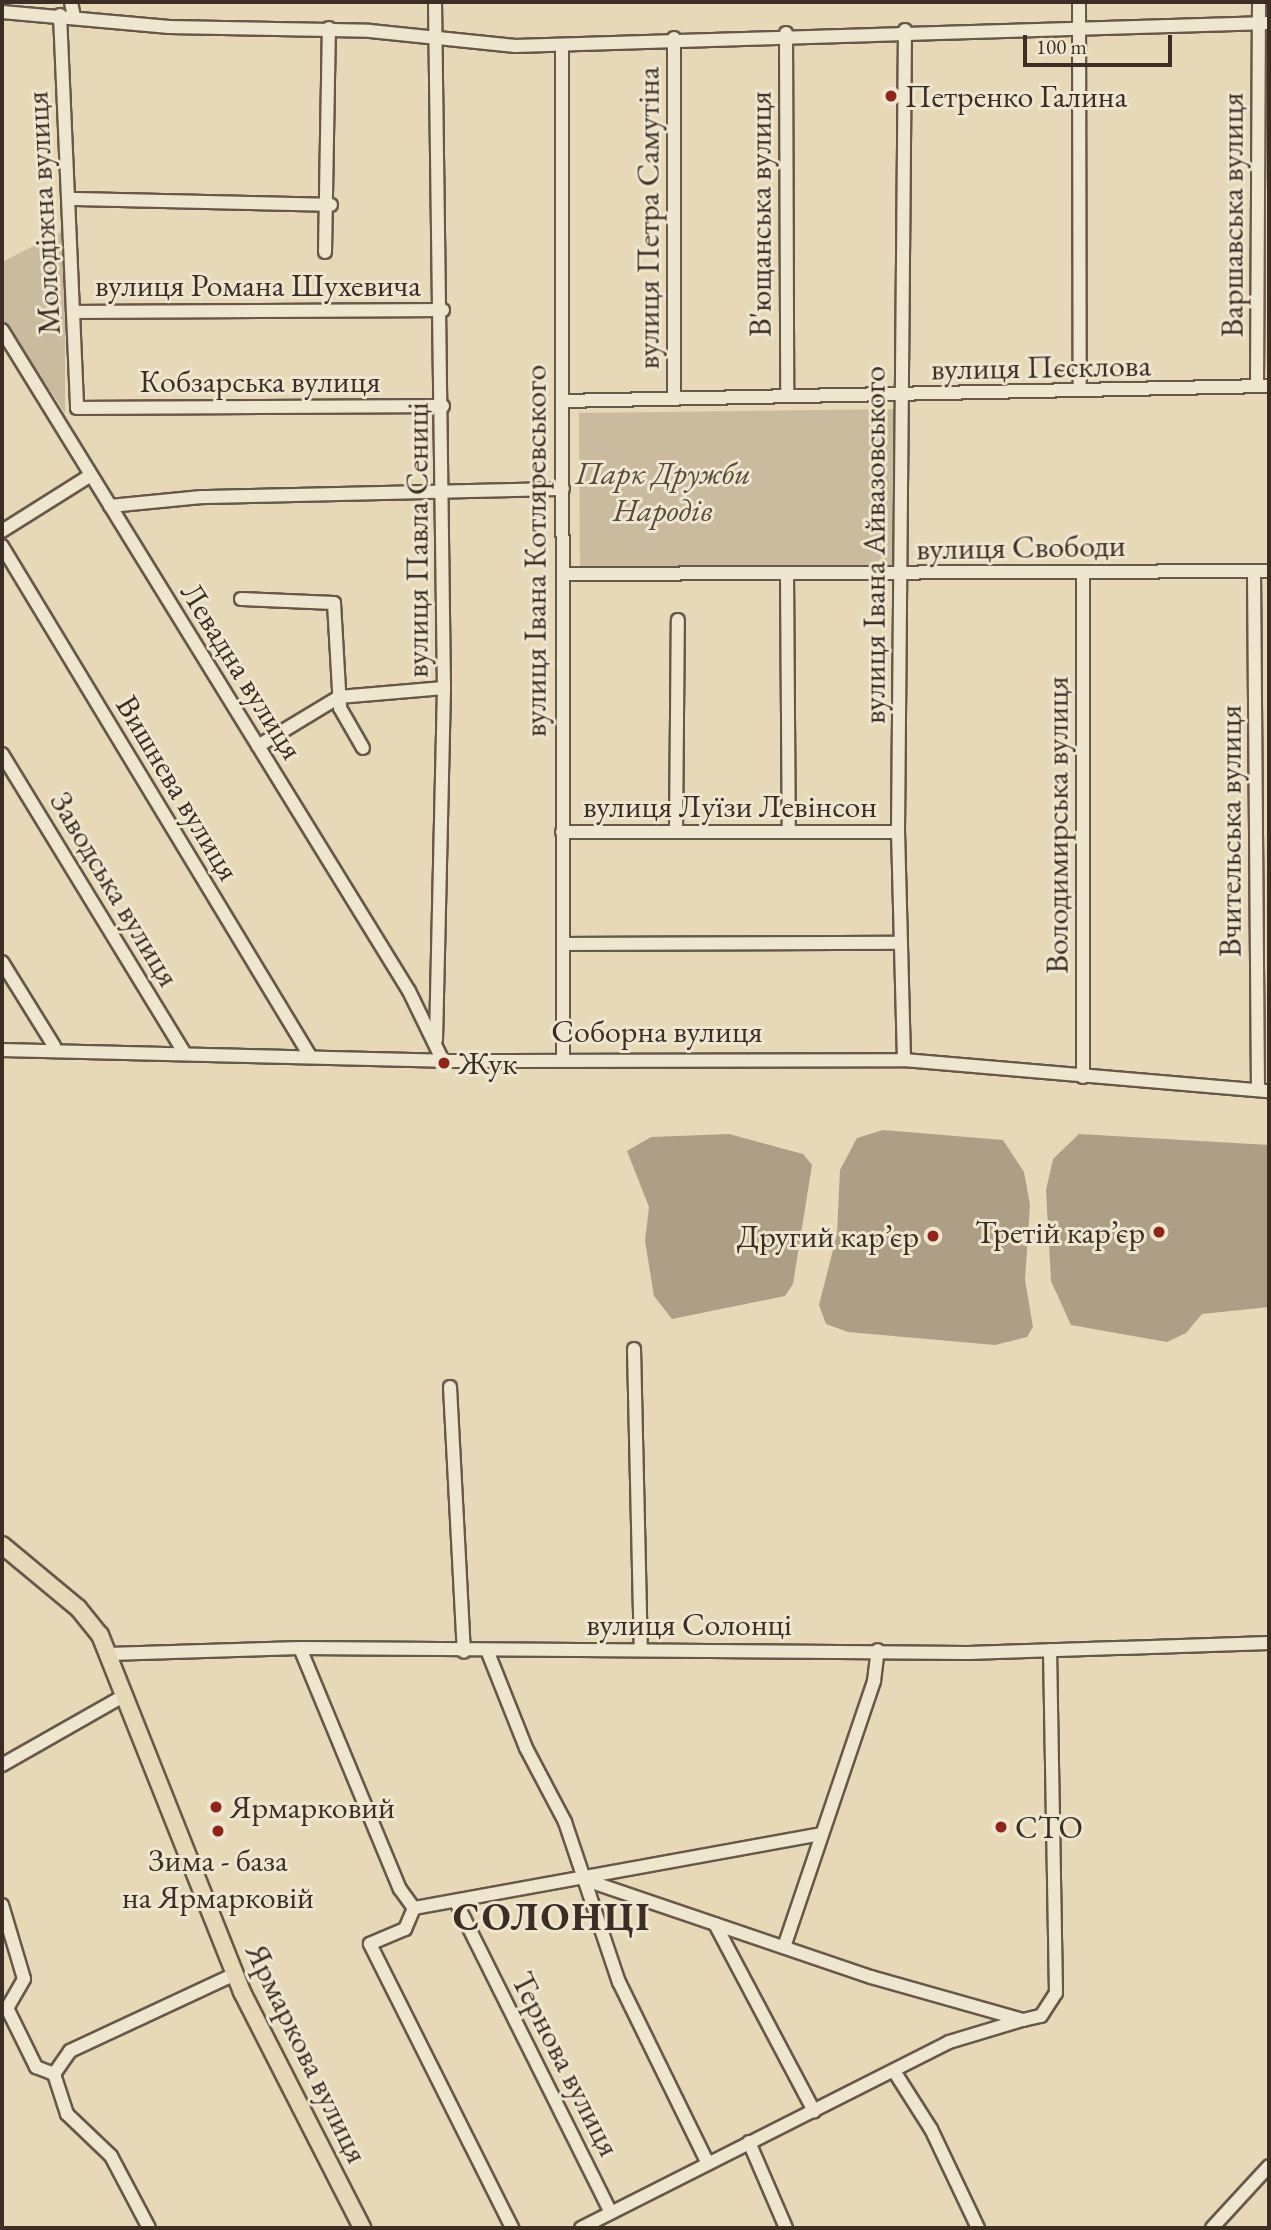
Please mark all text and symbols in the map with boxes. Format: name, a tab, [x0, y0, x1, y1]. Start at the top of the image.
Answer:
scale bar	[1026, 21, 1175, 65]
text: 100 m	[1036, 33, 1087, 60]
street label: вулиця Петра Самутіна	[629, 67, 667, 369]
place label: Петренко Галина	[905, 77, 1127, 115]
marker: Петренко Галина	[883, 88, 899, 104]
street label: Молодіжна вулиця	[17, 90, 69, 336]
street label: В'ющанська вулиця	[741, 91, 779, 337]
street label: Варшавська вулиця	[1213, 93, 1251, 337]
street label: вулиця Романа Шухевича	[95, 266, 421, 304]
street label: вулиця Пєсклова	[931, 346, 1151, 388]
street label: Кобзарська вулиця	[140, 362, 380, 400]
street label: вулиця Івана Котляревського	[516, 365, 554, 737]
street label: вулиця Івана Айвазовського	[855, 366, 893, 724]
street label: вулиця Павла Сениці	[398, 402, 436, 678]
park label: Парк Дружби Народів	[575, 455, 751, 530]
street label: вулиця Свободи	[916, 526, 1126, 568]
street label: Левадна вулиця	[172, 575, 312, 767]
street label: Володимирська вулиця	[1038, 676, 1076, 974]
street label: Вишнева вулиця	[108, 689, 248, 887]
street label: Вчительська вулиця	[1211, 705, 1249, 957]
street label: Заводська вулиця	[42, 785, 188, 993]
street label: вулиця Луїзи Левінсон	[583, 787, 877, 825]
street label: Соборна вулиця	[551, 1012, 763, 1050]
place label: Жук	[458, 1044, 517, 1082]
marker: Жук	[436, 1055, 452, 1071]
place label: Третій кар’єр	[975, 1213, 1145, 1251]
place label: Другий кар’єр	[737, 1217, 919, 1255]
marker: Третій кар’єр	[1151, 1224, 1167, 1240]
marker: Другий кар’єр	[925, 1228, 941, 1244]
street label: вулиця Солонці	[586, 1605, 792, 1643]
place label: Ярмарковий	[230, 1788, 395, 1826]
marker: Ярмарковий	[208, 1799, 224, 1815]
place label: СТО	[1015, 1808, 1083, 1846]
marker: СТО	[993, 1819, 1009, 1835]
marker: Зима - база на Ярмарковій	[210, 1823, 226, 1839]
place label: Зима - база на Ярмарковій	[122, 1842, 314, 1917]
district label: СОЛОНЦІ	[454, 1894, 650, 1940]
street label: Ярмаркова вулиця	[237, 1937, 377, 2169]
street label: Тернова вулиця	[503, 1965, 629, 2163]

